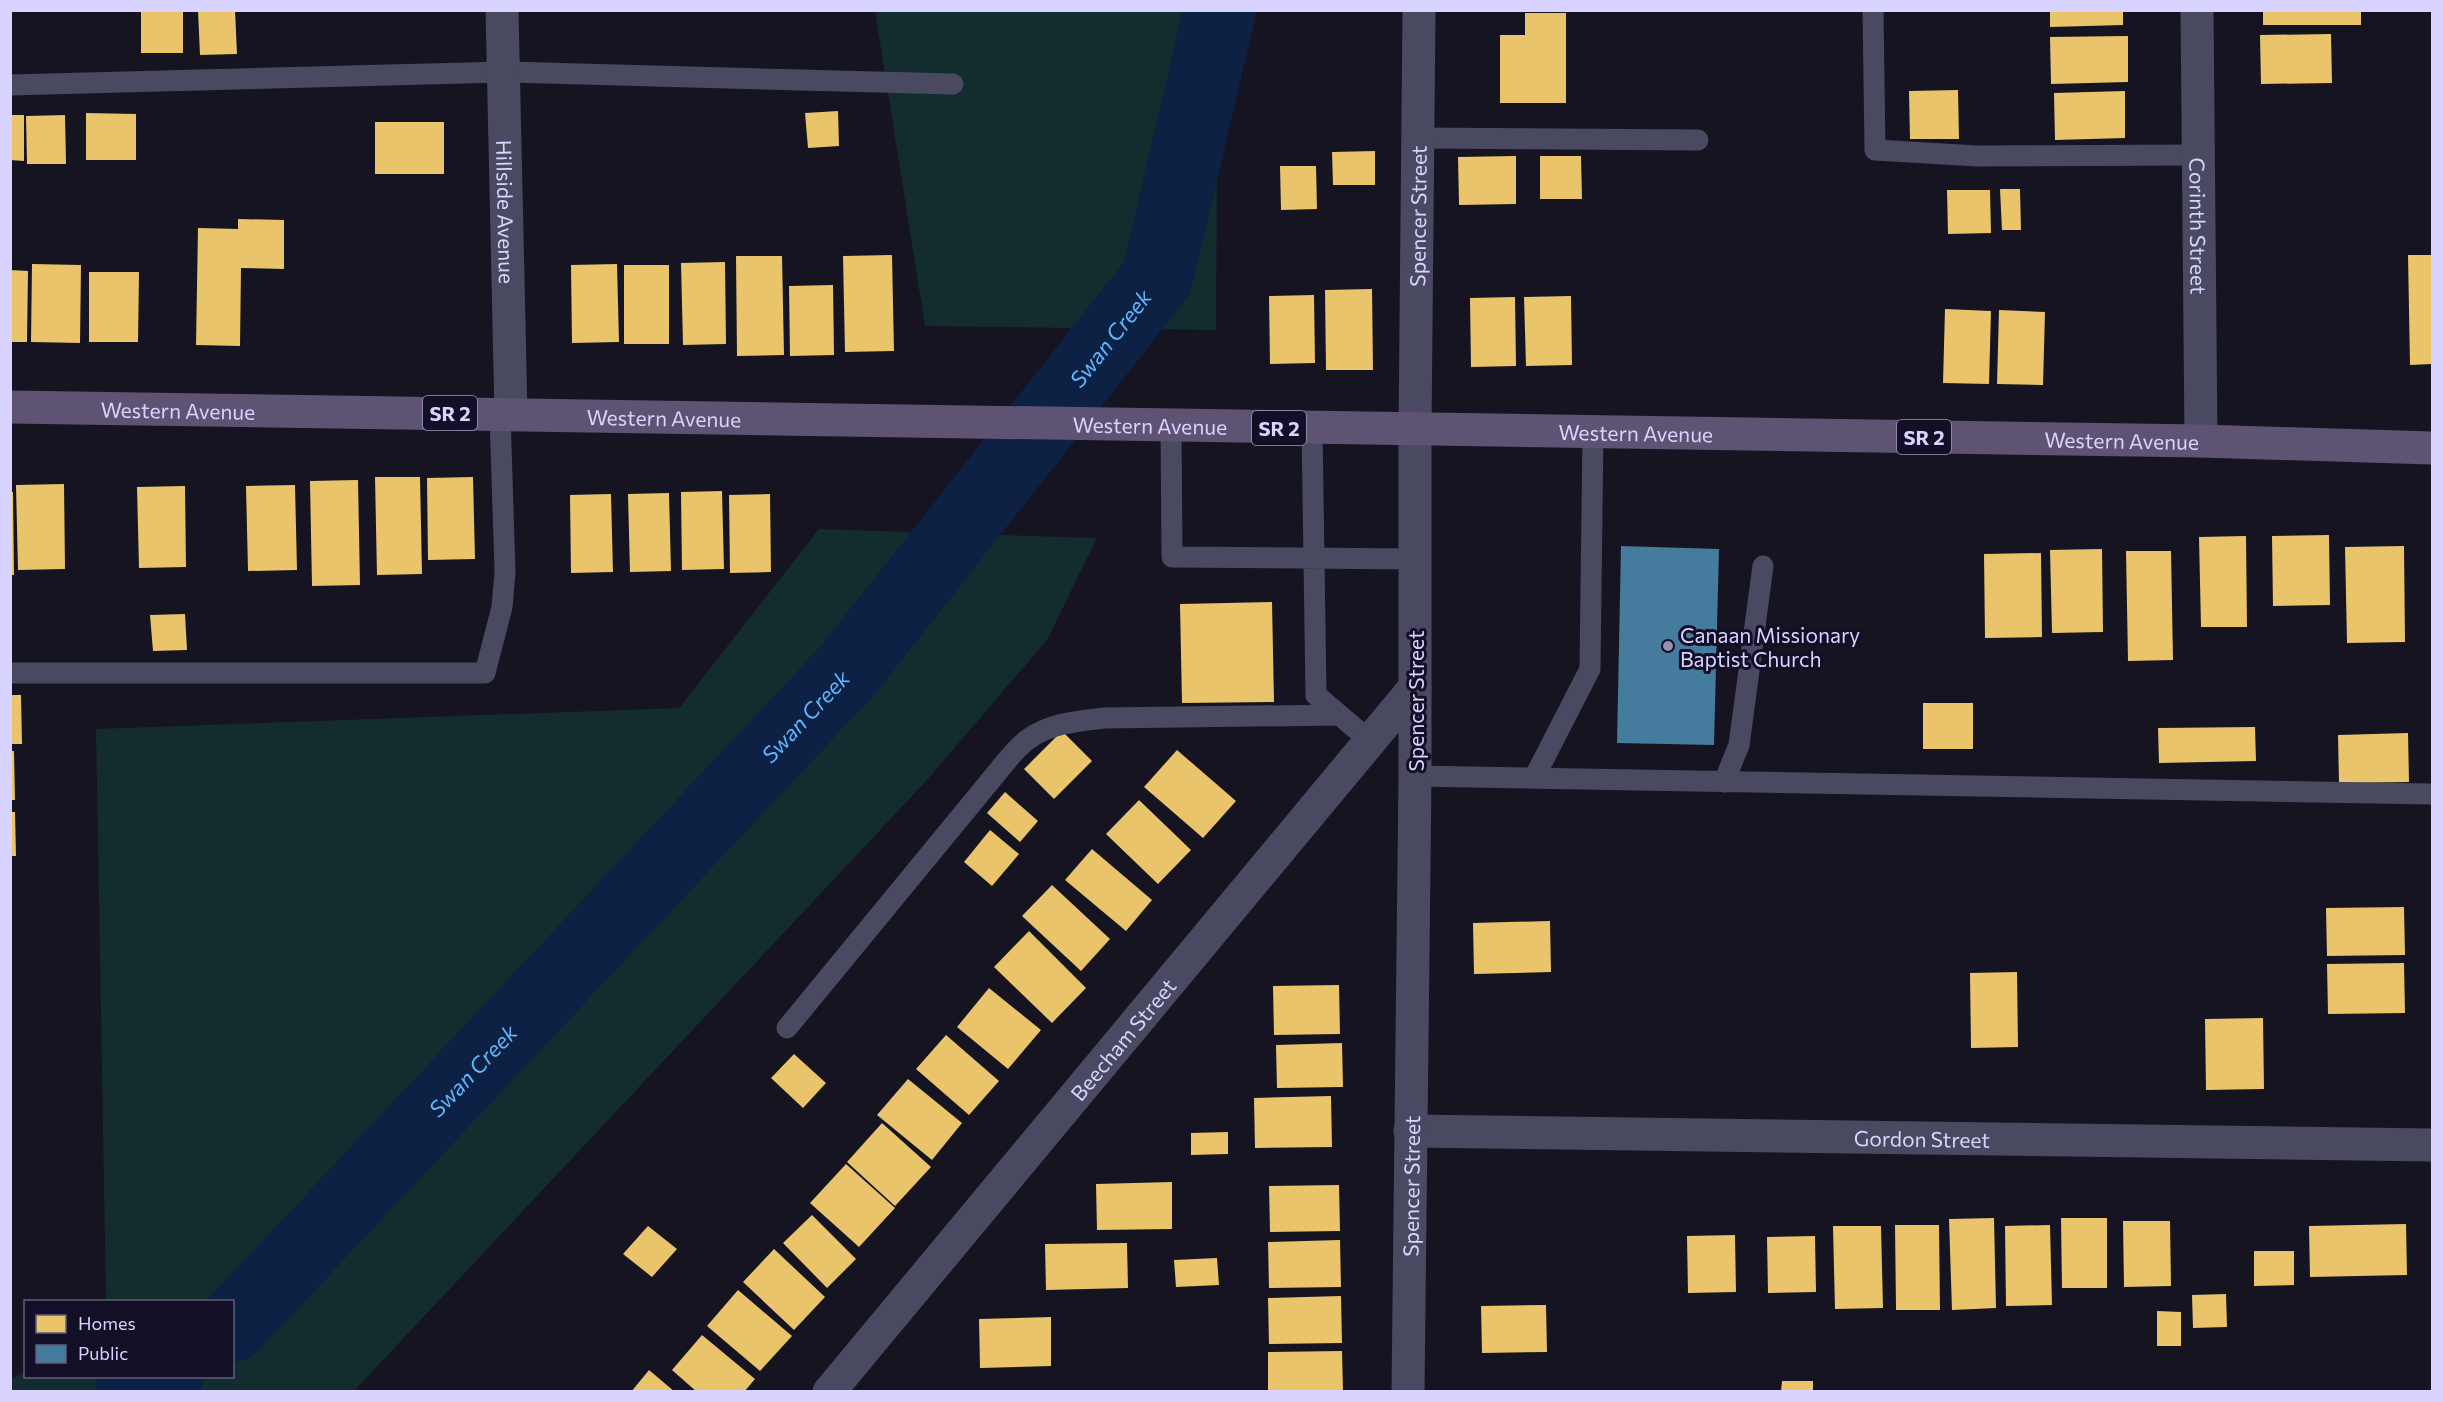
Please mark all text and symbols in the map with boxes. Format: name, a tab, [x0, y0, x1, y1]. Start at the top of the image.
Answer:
street label: Hillside Avenue	[492, 140, 521, 284]
street label: Spencer Street	[1404, 145, 1430, 287]
street label: Corinth Street	[2186, 157, 2212, 295]
water label: Swan Creek	[1063, 283, 1157, 392]
street label: Western Avenue	[100, 396, 255, 423]
road number: SR 2	[423, 396, 477, 430]
street label: Western Avenue	[586, 403, 741, 431]
street label: Western Avenue	[1072, 411, 1227, 438]
road number: SR 2	[1252, 411, 1306, 445]
street label: Western Avenue	[1558, 419, 1713, 446]
road number: SR 2	[1897, 420, 1951, 454]
street label: Western Avenue	[2044, 426, 2199, 453]
place label: Canaan Missionary Baptist Church	[1680, 622, 1860, 671]
street label: Spencer Street	[1403, 630, 1428, 772]
marker: Canaan Missionary Baptist Church	[1661, 639, 1675, 653]
water label: Swan Creek	[755, 663, 856, 768]
street label: Beecham Street	[1065, 973, 1180, 1105]
water label: Swan Creek	[422, 1018, 523, 1122]
street label: Spencer Street	[1397, 1115, 1424, 1257]
street label: Gordon Street	[1854, 1125, 1990, 1151]
legend	[24, 1300, 234, 1378]
text: Homes	[78, 1312, 136, 1334]
text: Public	[78, 1342, 128, 1364]

